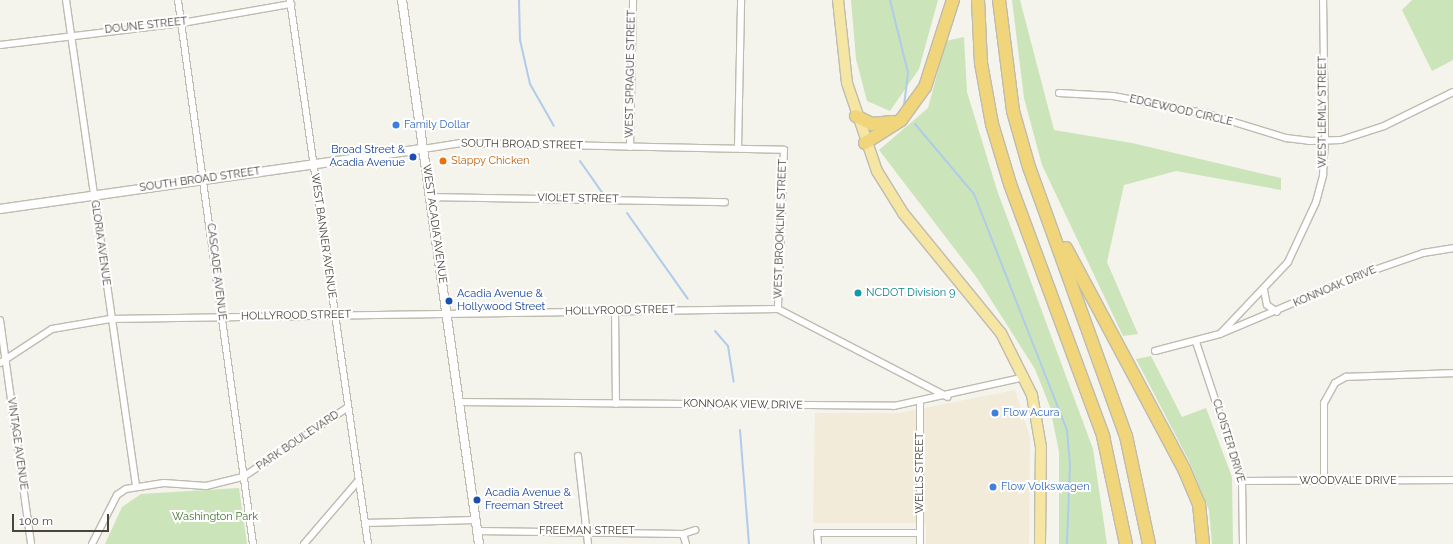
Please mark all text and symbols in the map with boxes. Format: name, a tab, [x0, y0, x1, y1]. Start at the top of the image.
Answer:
street label: WEST SPRAGUE STREET	[623, 10, 639, 138]
street label: DOUNE STREET	[104, 15, 188, 37]
street label: WEST LEMLY STREET	[1316, 56, 1330, 168]
street label: EDGEWOOD CIRCLE	[1128, 93, 1234, 129]
place label: Family Dollar	[404, 118, 470, 132]
marker: Family Dollar	[391, 120, 401, 130]
street label: SOUTH BROAD STREET	[461, 137, 583, 153]
place label: Broad Street & Acadia Avenue	[329, 144, 405, 170]
marker: Broad Street & Acadia Avenue	[408, 152, 418, 162]
place label: Slappy Chicken	[451, 154, 530, 168]
marker: Slappy Chicken	[438, 156, 448, 166]
street label: WEST BROOKLINE STREET	[772, 159, 790, 299]
street label: WEST ACADIA AVENUE	[419, 163, 449, 285]
street label: SOUTH BROAD STREET	[139, 165, 261, 195]
street label: WEST BANNER AVENUE	[308, 172, 338, 300]
street label: VIOLET STREET	[537, 192, 619, 206]
street label: GLORIA AVENUE	[87, 199, 113, 287]
street label: CASCADE AVENUE	[203, 222, 229, 322]
street label: KONNOAK DRIVE	[1291, 264, 1379, 310]
place label: NCDOT Division 9	[866, 286, 956, 300]
place label: Acadia Avenue & Hollywood Street	[457, 288, 545, 314]
marker: NCDOT Division 9	[853, 288, 863, 298]
marker: Acadia Avenue & Hollywood Street	[444, 296, 454, 306]
street label: HOLLYROOD STREET	[565, 303, 675, 319]
street label: HOLLYROOD STREET	[241, 308, 351, 324]
street label: VINTAGE AVENUE	[4, 397, 30, 491]
street label: KONNOAK VIEW DRIVE	[683, 397, 803, 413]
street label: CLOISTER DRIVE	[1209, 398, 1247, 484]
place label: Flow Acura	[1003, 406, 1060, 420]
street label: PARK BOULEVARD	[254, 408, 342, 474]
marker: Flow Acura	[990, 408, 1000, 418]
street label: WELLS STREET	[913, 432, 927, 514]
street label: WOODVALE DRIVE	[1299, 474, 1397, 488]
place label: Flow Volkswagen	[1001, 480, 1090, 494]
marker: Flow Volkswagen	[988, 482, 998, 492]
place label: Acadia Avenue & Freeman Street	[485, 487, 571, 513]
marker: Acadia Avenue & Freeman Street	[472, 495, 482, 505]
scale bar	[14, 506, 111, 532]
park label: Washington Park	[172, 510, 258, 524]
text: 100 m	[19, 514, 53, 528]
street label: FREEMAN STREET	[539, 524, 635, 538]

